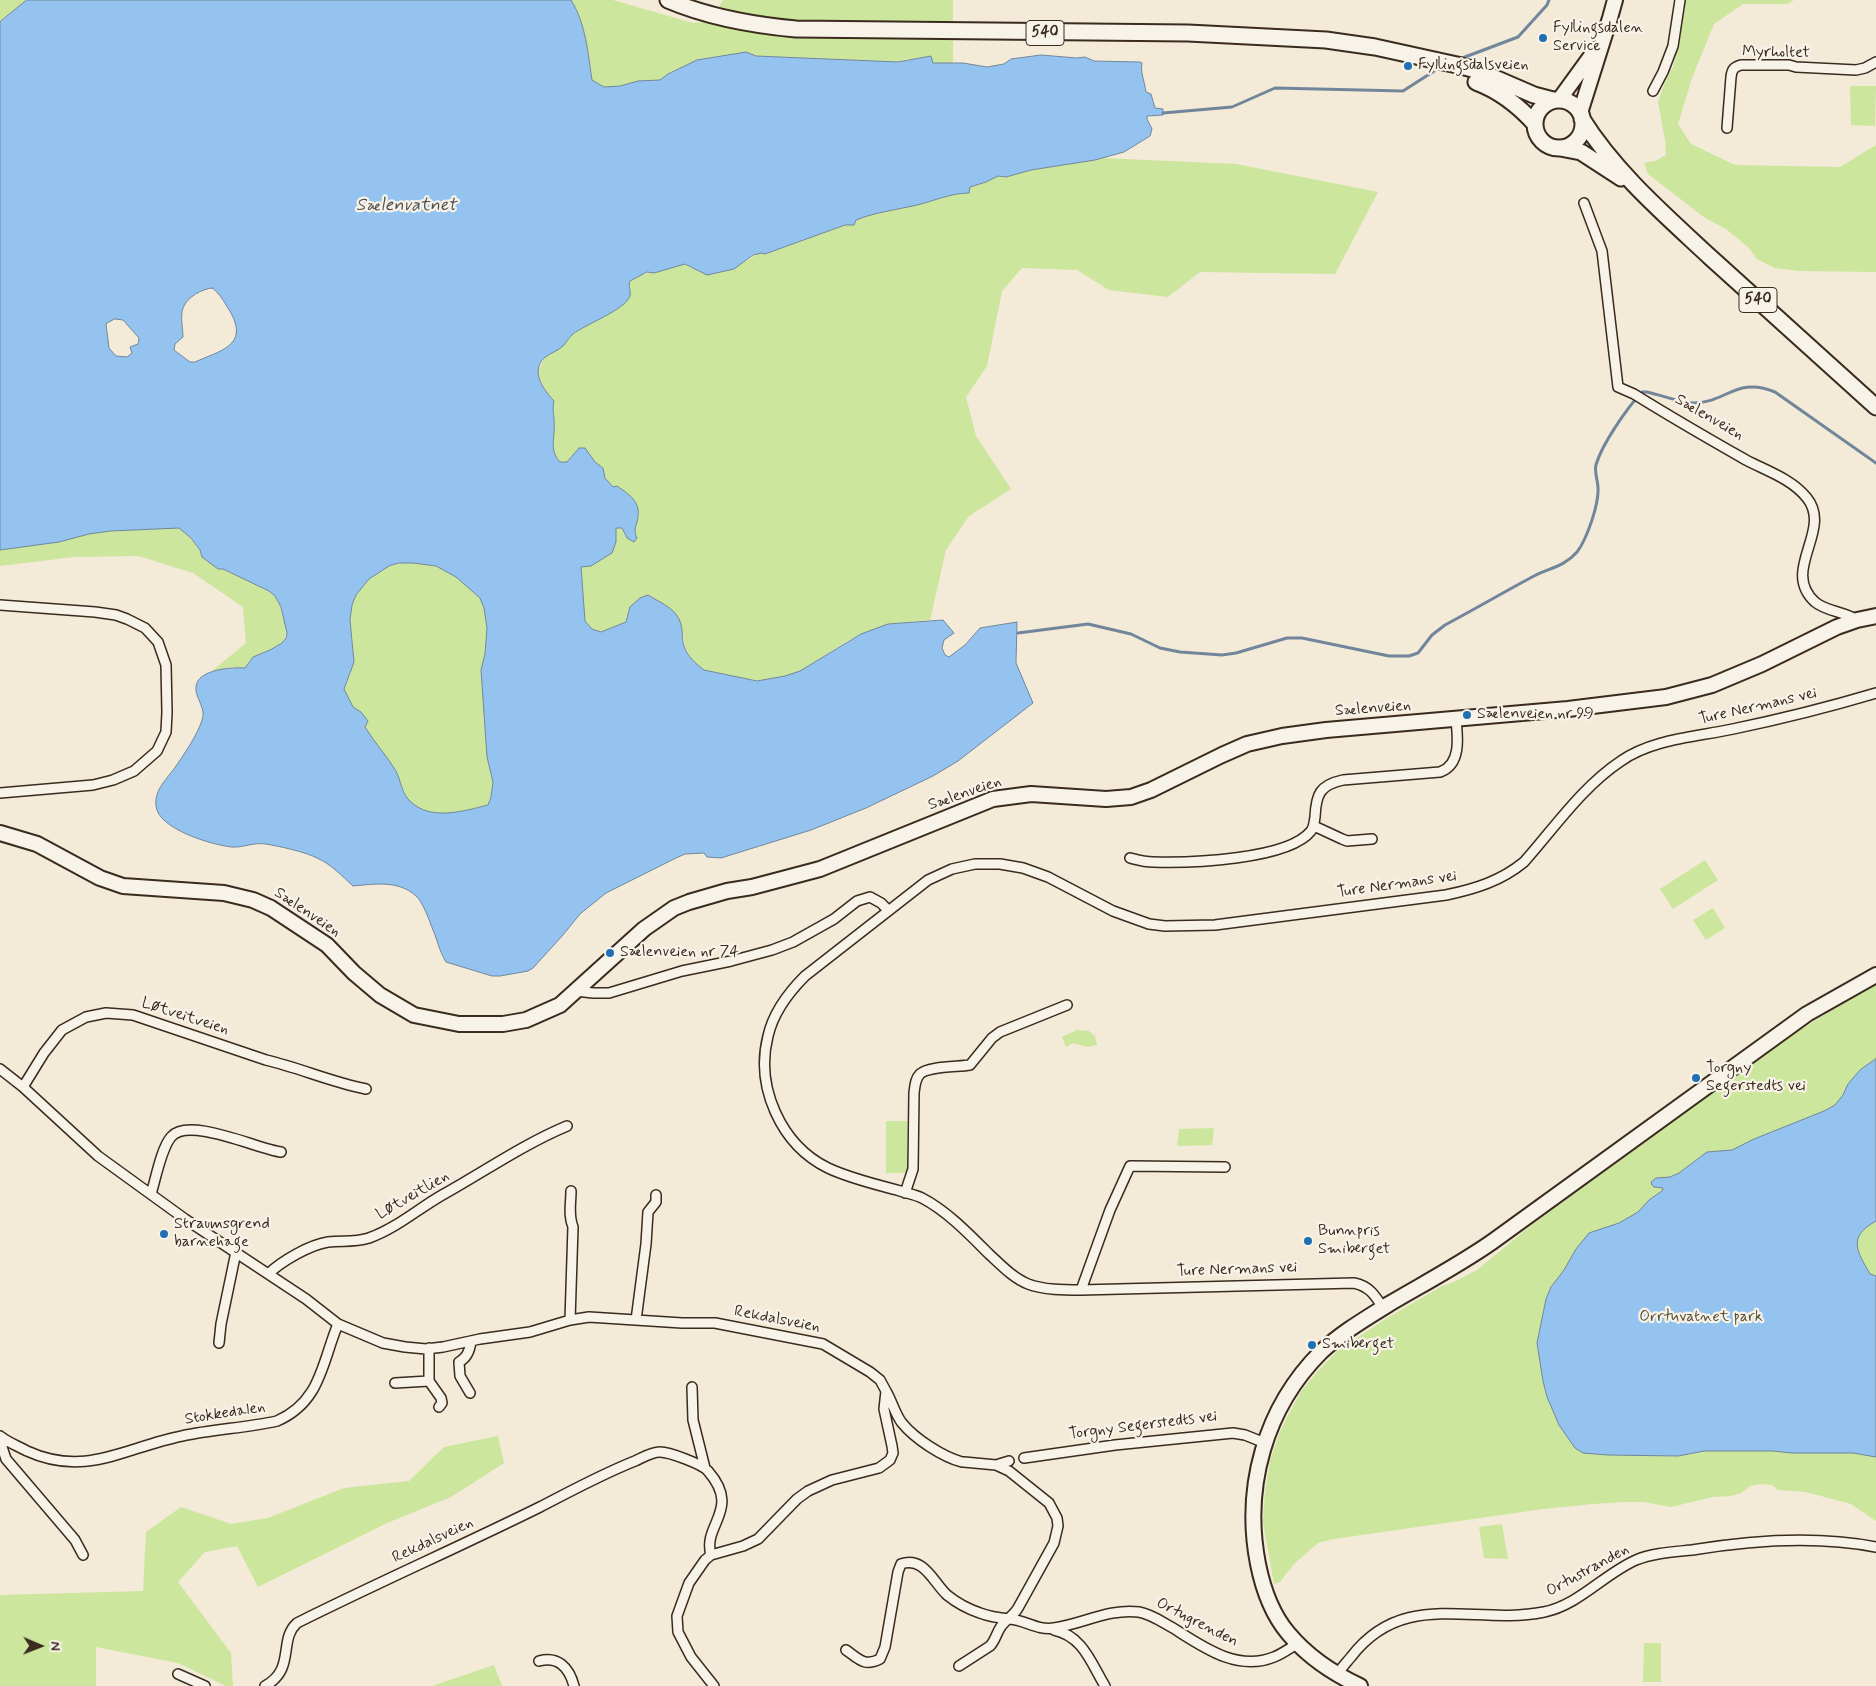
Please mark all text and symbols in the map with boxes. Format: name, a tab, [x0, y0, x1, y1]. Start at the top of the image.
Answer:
place label: Fyllingsdalen Service	[1553, 19, 1643, 57]
road number: 540	[1026, 20, 1064, 46]
marker: Fyllingsdalen Service	[1537, 32, 1549, 44]
street label: Myrholtet	[1742, 43, 1810, 63]
place label: Fyllingsdalsveien	[1418, 56, 1529, 76]
marker: Fyllingsdalsveien	[1402, 60, 1414, 72]
water label: Sælenvatnet	[356, 195, 456, 217]
road number: 540	[1739, 288, 1777, 312]
street label: Sælenveien	[1671, 391, 1747, 445]
street label: Ture Nermans vei	[1697, 684, 1819, 730]
street label: Sælenveien	[1334, 697, 1412, 721]
place label: Sælenveien nr 99	[1477, 705, 1594, 725]
marker: Sælenveien nr 99	[1461, 709, 1473, 721]
street label: Sælenveien	[926, 773, 1004, 815]
street label: Ture Nermans vei	[1336, 867, 1458, 903]
street label: Sælenveien	[270, 884, 344, 942]
place label: Sælenveien nr 74	[620, 943, 739, 963]
marker: Sælenveien nr 74	[604, 947, 616, 959]
street label: Løtveitveien	[139, 994, 231, 1040]
place label: Torgny Segerstedts vei	[1706, 1059, 1806, 1097]
marker: Torgny Segerstedts vei	[1690, 1072, 1702, 1084]
street label: Løtveitlien	[373, 1167, 453, 1225]
place label: Straumsgrend barnehage	[174, 1215, 270, 1253]
place label: Bunnpris Smiberget	[1318, 1222, 1390, 1260]
marker: Straumsgrend barnehage	[158, 1228, 170, 1240]
marker: Bunnpris Smiberget	[1302, 1235, 1314, 1247]
street label: Ture Nermans vei	[1176, 1258, 1298, 1282]
street label: Rekdalsveien	[732, 1302, 822, 1338]
park label: Orrtuvatnet park	[1639, 1308, 1763, 1328]
place label: Smiberget	[1322, 1335, 1394, 1355]
marker: Smiberget	[1306, 1339, 1318, 1351]
street label: Stokkedalen	[183, 1398, 267, 1430]
street label: Torgny Segerstedts vei	[1068, 1407, 1218, 1445]
street label: Rekdalsveien	[389, 1514, 477, 1568]
street label: Ortustranden	[1543, 1540, 1633, 1602]
street label: Ortugrenden	[1153, 1594, 1241, 1652]
north arrow	[15, 1621, 65, 1671]
text: N	[46, 1641, 64, 1651]

